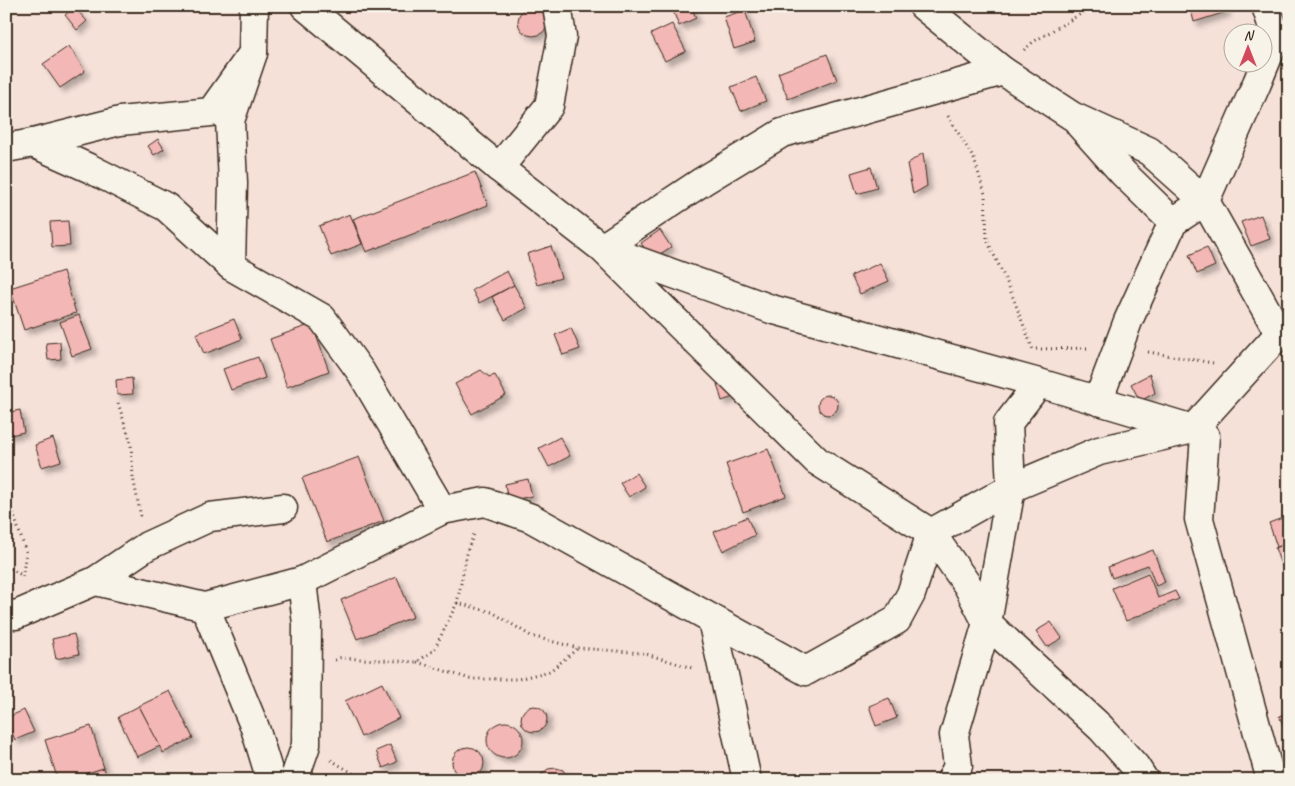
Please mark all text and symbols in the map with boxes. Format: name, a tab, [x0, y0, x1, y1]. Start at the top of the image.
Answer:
north arrow	[1222, 22, 1272, 72]
text: N	[1244, 27, 1255, 44]

